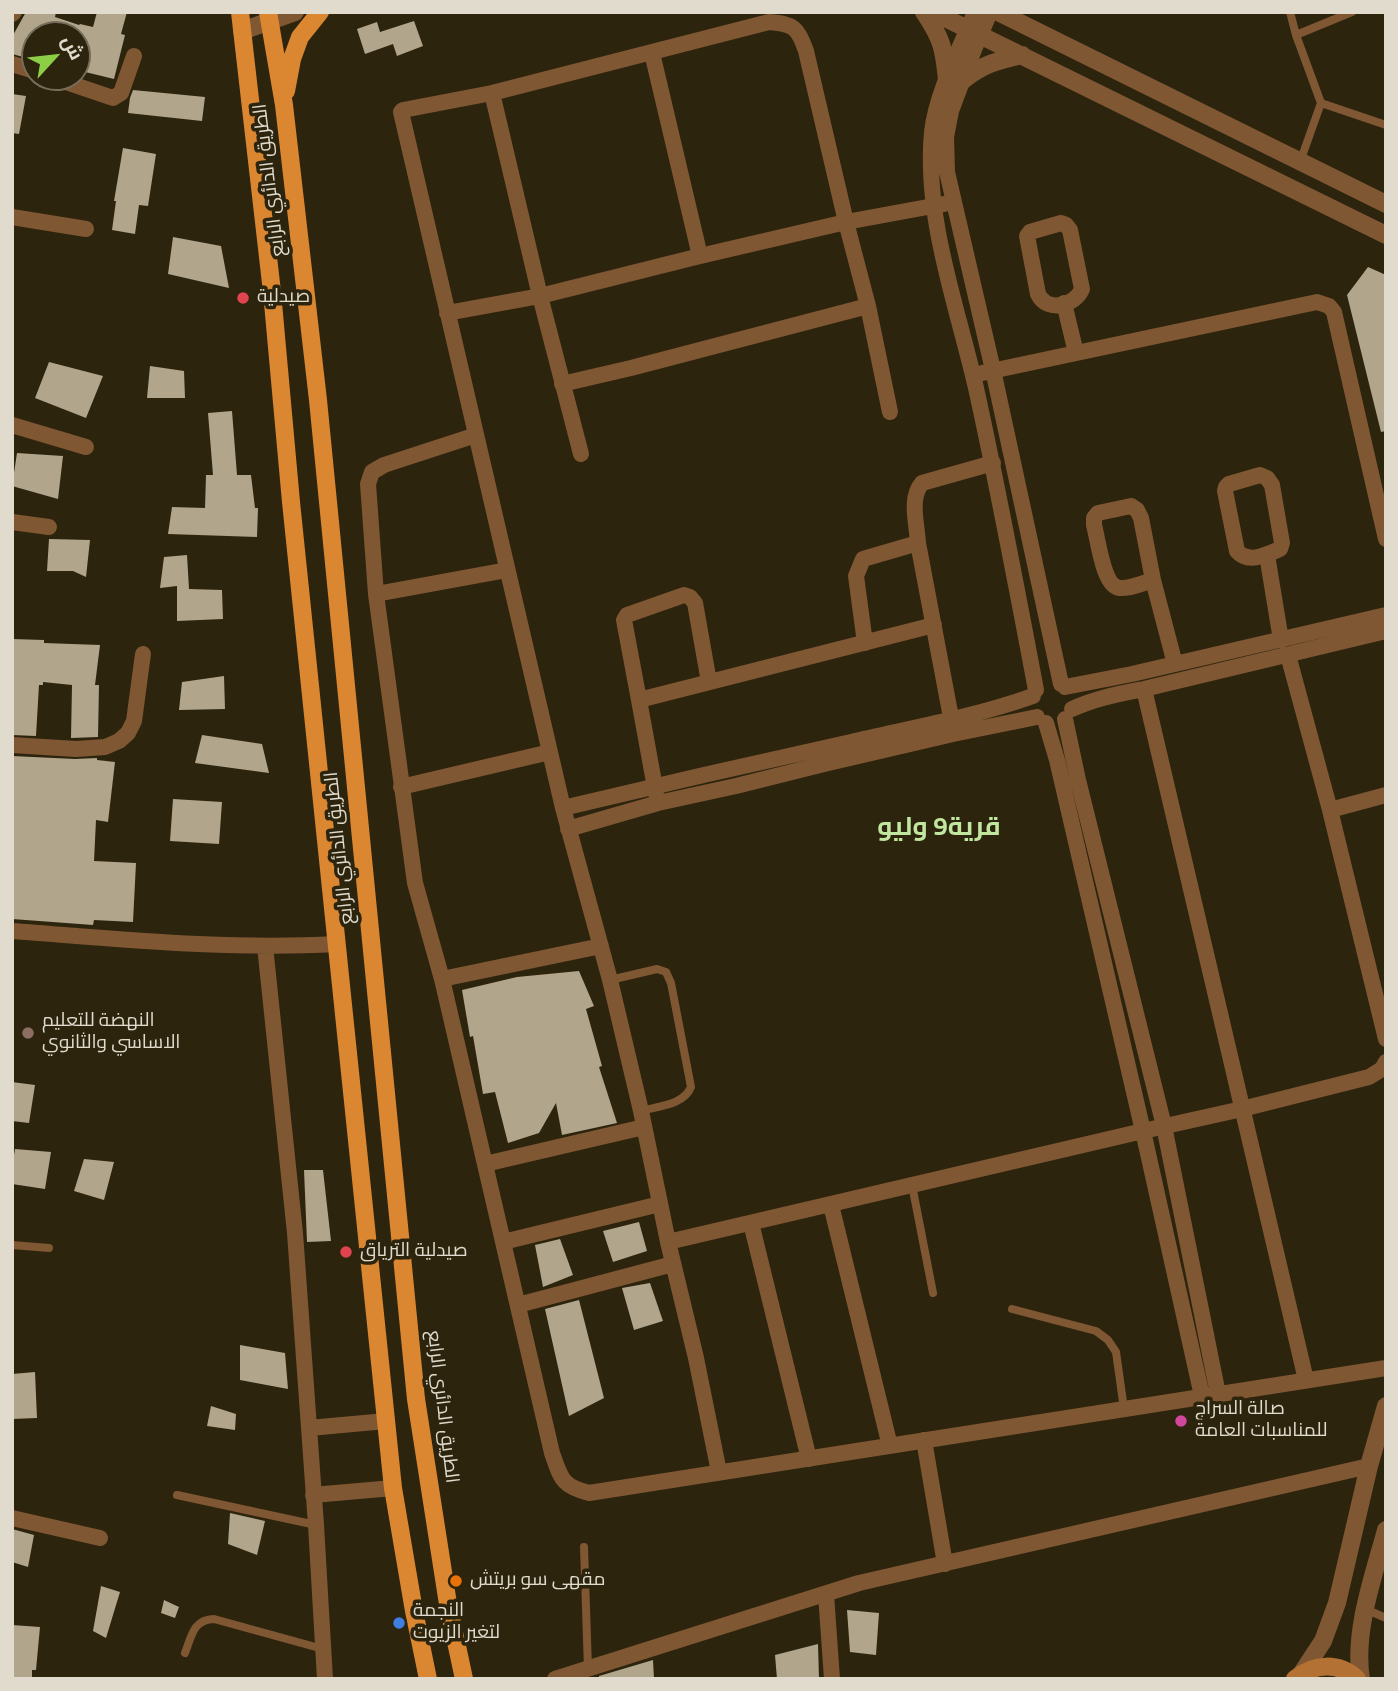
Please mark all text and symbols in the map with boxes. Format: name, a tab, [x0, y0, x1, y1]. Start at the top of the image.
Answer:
north arrow	[21, 21, 91, 91]
text: ش	[51, 28, 95, 66]
street label: الطريق الدائري الرابع	[250, 102, 292, 258]
place label: صيدلية	[257, 287, 310, 309]
marker: صيدلية	[235, 290, 251, 306]
street label: الطريق الدائري الرابع	[322, 770, 360, 926]
district label: قرية9 وليو	[877, 814, 1001, 846]
place label: النهضة للتعليم الاساسي والثانوي	[42, 1011, 180, 1055]
marker: النهضة للتعليم الاساسي والثانوي	[20, 1025, 36, 1041]
place label: صيدلية الترياق	[360, 1241, 468, 1263]
marker: صيدلية الترياق	[338, 1244, 354, 1260]
street label: الطريق الدائري الرابع	[420, 1329, 462, 1485]
place label: صالة السراج للمناسبات العامة	[1195, 1399, 1327, 1443]
marker: صالة السراج للمناسبات العامة	[1173, 1413, 1189, 1429]
place label: مقهى سو بريتش	[470, 1570, 605, 1592]
marker: مقهى سو بريتش	[448, 1573, 464, 1589]
place label: النجمة لتغير الزيوت	[413, 1601, 500, 1645]
marker: النجمة لتغير الزيوت	[391, 1615, 407, 1631]

